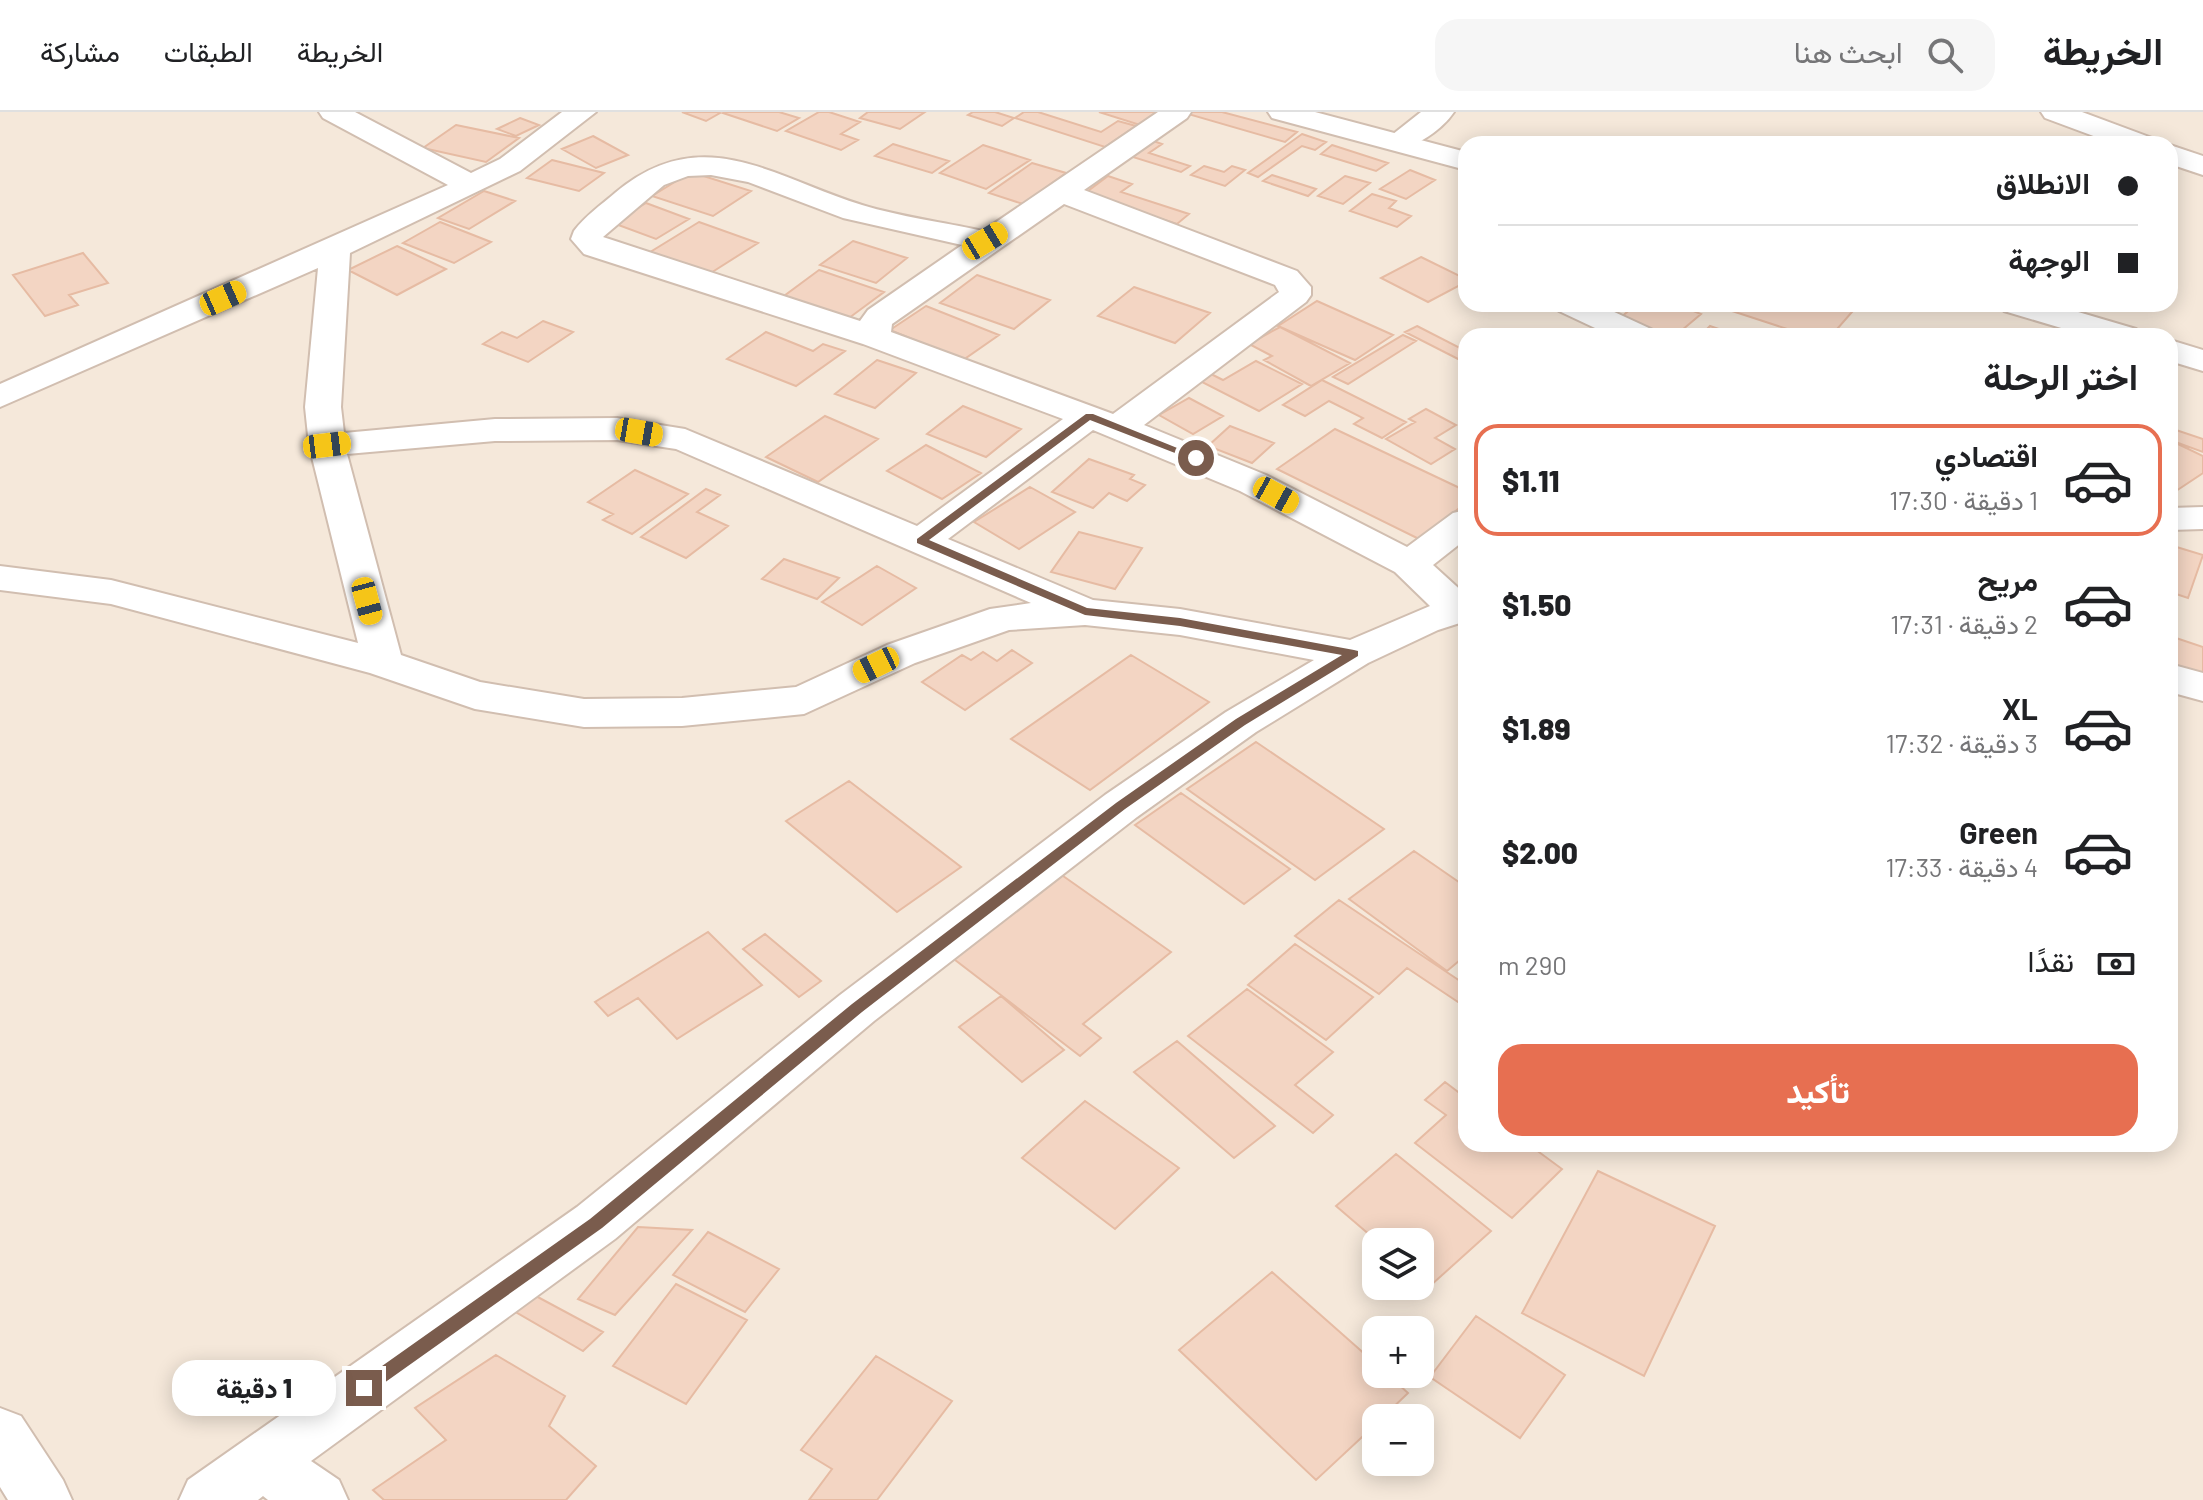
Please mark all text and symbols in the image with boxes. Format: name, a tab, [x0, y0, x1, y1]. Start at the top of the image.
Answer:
search box	[1435, 19, 1995, 91]
text: الخريطة	[2043, 27, 2163, 73]
text: ابحث هنا	[1794, 33, 1903, 69]
icon: search	[1923, 33, 1967, 77]
text: مشاركة	[40, 34, 120, 68]
text: الطبقات	[164, 34, 253, 68]
text: الخريطة	[297, 34, 383, 68]
text: الانطلاق	[1996, 164, 2090, 200]
car	[958, 218, 1012, 264]
text: الوجهة	[2008, 241, 2090, 277]
car	[196, 277, 250, 319]
text: اختر الرحلة	[1983, 354, 2138, 397]
car	[613, 416, 665, 448]
car	[302, 430, 352, 460]
text: اقتصادي	[1935, 437, 2038, 473]
route start	[1178, 440, 1214, 476]
icon: car	[2062, 444, 2134, 516]
text: $1.11	[1502, 462, 1560, 498]
car	[1249, 473, 1303, 517]
text: 1 دقيقة · 17:30	[1889, 484, 2038, 515]
text: مريح	[1978, 561, 2038, 597]
icon: car	[2062, 568, 2134, 640]
car	[349, 575, 385, 627]
text: $1.50	[1502, 586, 1571, 622]
text: 2 دقيقة · 17:31	[1890, 608, 2038, 639]
car	[849, 644, 903, 686]
text: XL	[2002, 690, 2038, 726]
icon: car	[2062, 692, 2134, 764]
text: $1.89	[1502, 710, 1570, 746]
text: 3 دقيقة · 17:32	[1886, 727, 2038, 758]
text: Green	[1959, 814, 2038, 850]
icon: car	[2062, 816, 2134, 888]
text: $2.00	[1502, 834, 1578, 870]
text: 4 دقيقة · 17:33	[1885, 851, 2038, 882]
text: نقدًا	[2028, 942, 2074, 978]
icon: cash	[2094, 942, 2138, 986]
text: 290 m	[1498, 949, 1567, 980]
button: تأكيد	[1498, 1044, 2138, 1136]
map controls	[1362, 1228, 1434, 1476]
button: layers	[1362, 1228, 1434, 1300]
button: +	[1362, 1316, 1434, 1388]
callout: 1 دقيقة	[172, 1360, 336, 1416]
route end	[346, 1370, 382, 1406]
text: 1 دقيقة	[216, 1372, 292, 1403]
button: −	[1362, 1404, 1434, 1476]

